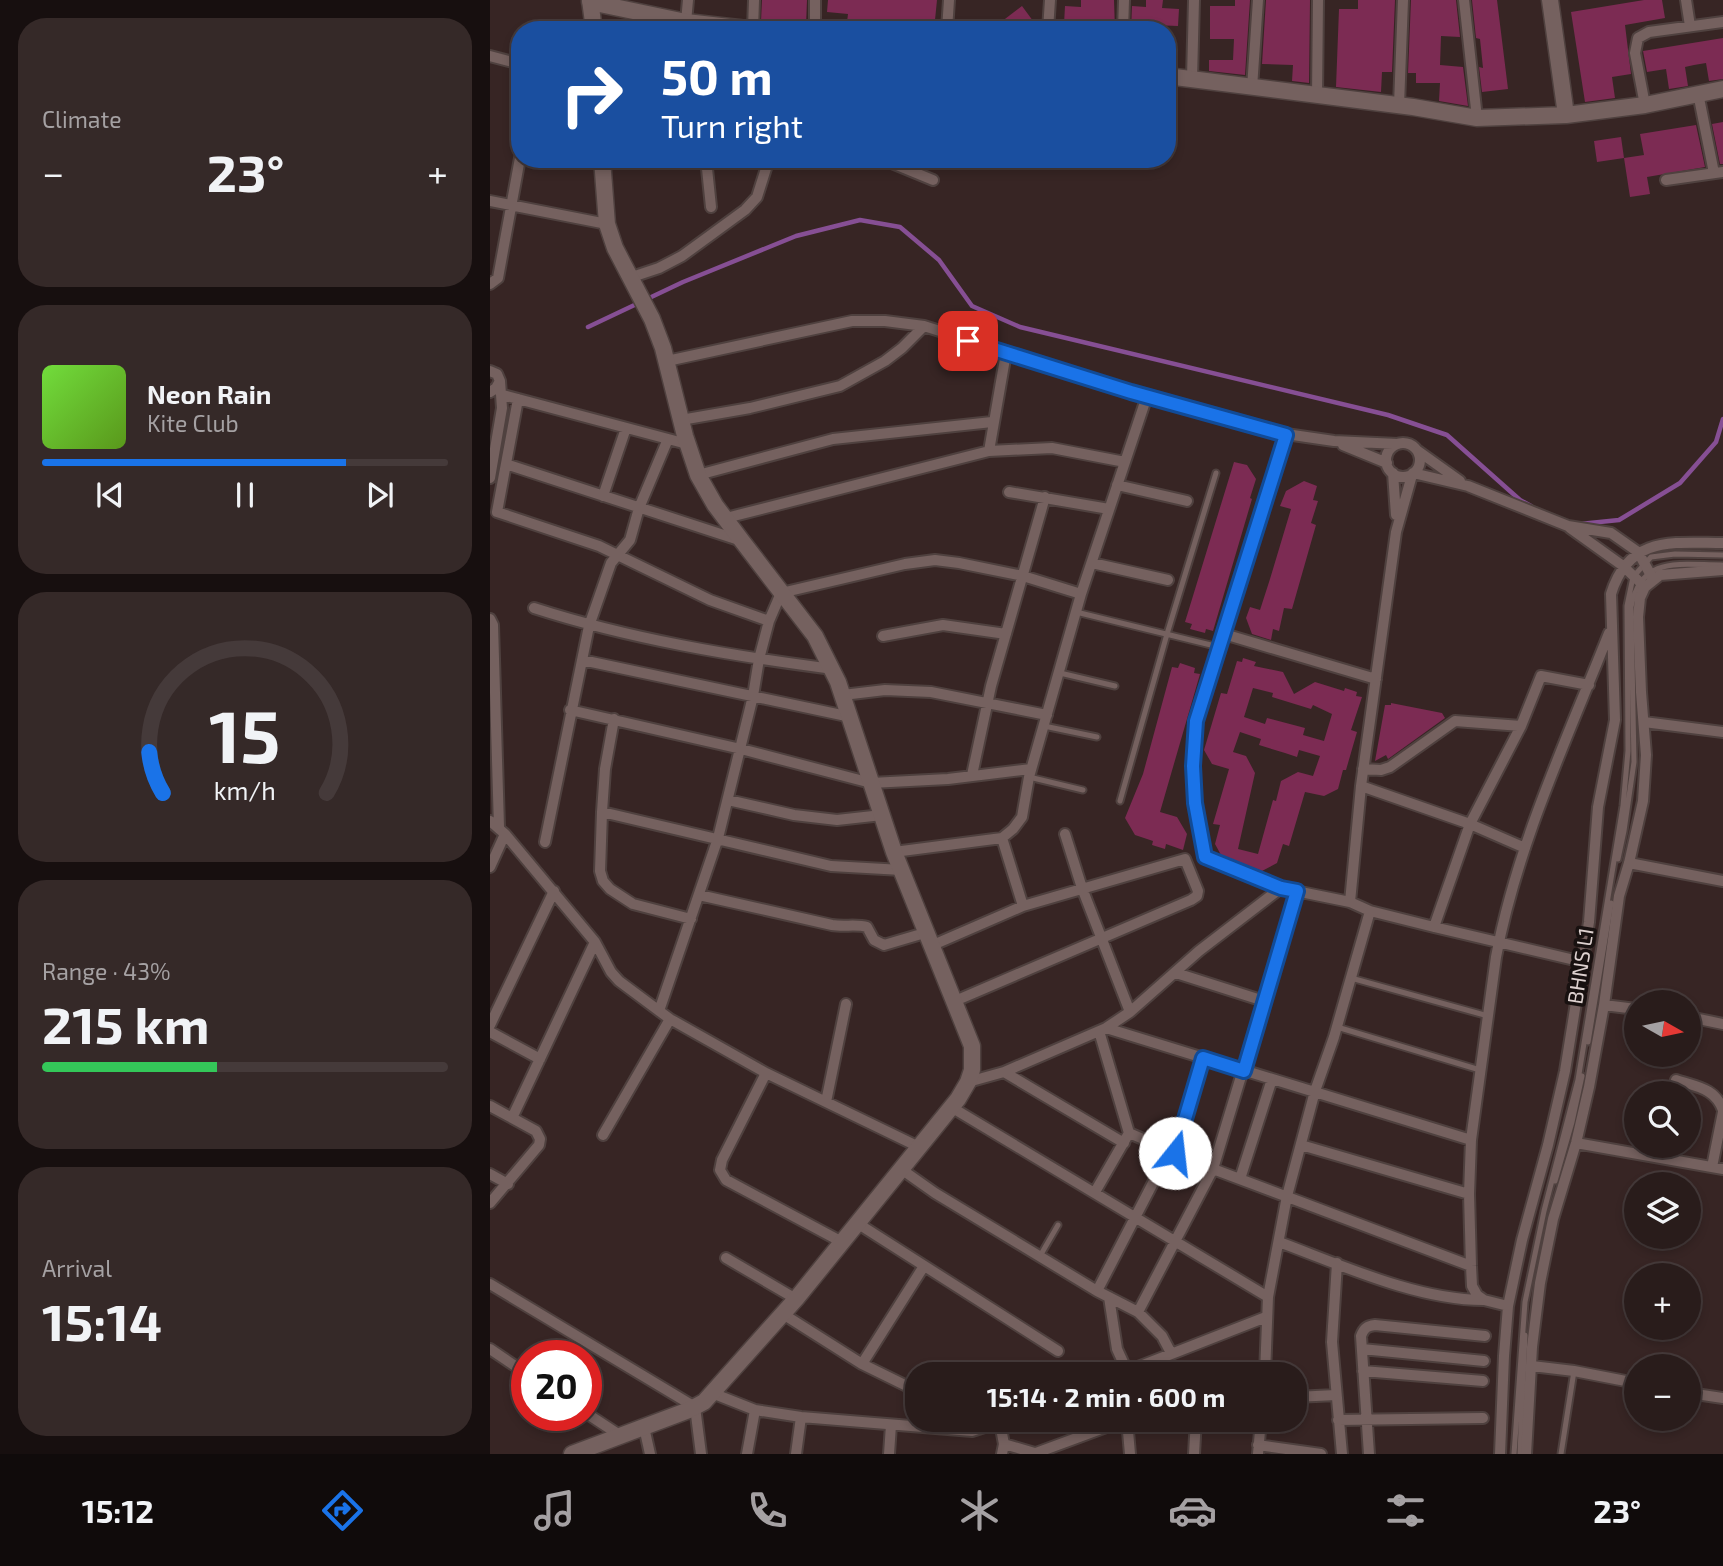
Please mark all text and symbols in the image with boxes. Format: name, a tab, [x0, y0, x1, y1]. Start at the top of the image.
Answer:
text: 50 m	[661, 46, 773, 105]
icon: right	[546, 49, 637, 140]
text: Climate	[42, 105, 122, 133]
text: Turn right	[661, 106, 803, 144]
text: 23°	[207, 140, 284, 202]
text: −	[42, 149, 64, 195]
text: +	[427, 149, 448, 195]
pin	[938, 311, 998, 371]
icon: arrive	[949, 322, 987, 360]
text: Neon Rain	[147, 378, 271, 409]
text: Kite Club	[147, 409, 239, 437]
icon: previous	[91, 476, 129, 514]
icon: pause	[226, 476, 264, 514]
icon: next	[361, 476, 399, 514]
text: 15	[209, 690, 281, 778]
text: km/h	[214, 775, 276, 805]
street label: BHNS L1	[1561, 926, 1598, 1006]
text: Range · 43%	[42, 957, 170, 985]
north arrow	[1624, 990, 1701, 1068]
map controls	[1624, 990, 1701, 1431]
text: 215 km	[42, 992, 210, 1054]
button: search	[1624, 1081, 1701, 1158]
position arrow	[1138, 1116, 1212, 1190]
button: layers	[1624, 1172, 1701, 1249]
text: Arrival	[42, 1254, 112, 1282]
button: +	[1624, 1263, 1701, 1340]
text: 15:14	[42, 1289, 162, 1351]
speed limit sign: 20	[511, 1340, 602, 1431]
button: −	[1624, 1354, 1701, 1431]
text: 15:14 · 2 min · 600 m	[987, 1381, 1225, 1412]
icon: directions	[318, 1486, 367, 1535]
icon: music	[530, 1486, 579, 1535]
icon: phone	[743, 1486, 792, 1535]
icon: climate	[955, 1486, 1004, 1535]
icon: car	[1168, 1486, 1217, 1535]
icon: filters	[1381, 1486, 1430, 1535]
text: 15:12	[82, 1491, 154, 1529]
text: 23°	[1593, 1491, 1641, 1529]

